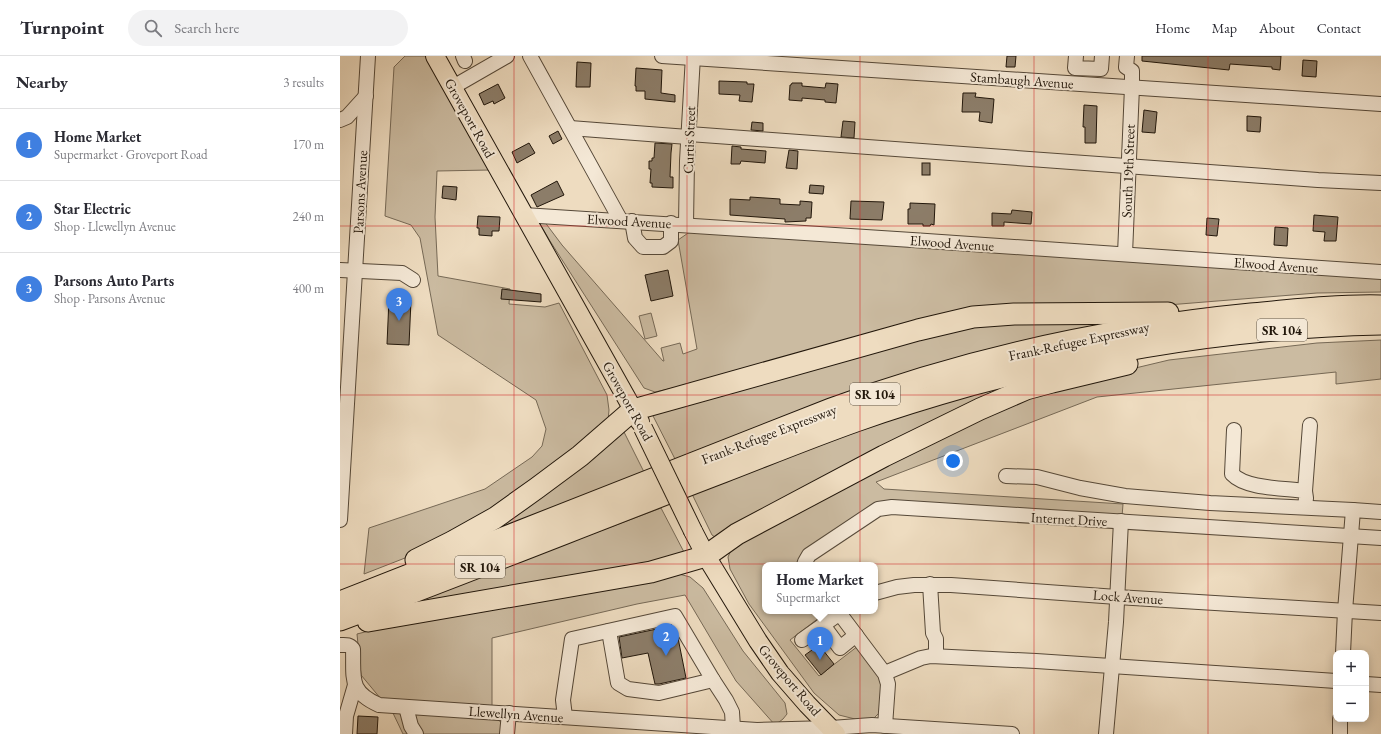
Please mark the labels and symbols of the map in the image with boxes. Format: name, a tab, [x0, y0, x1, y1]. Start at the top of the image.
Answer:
street label: Stambaugh Avenue	[970, 67, 1075, 93]
street label: Groveport Road	[441, 75, 500, 162]
street label: Curtis Street	[679, 105, 699, 174]
street label: South 19th Street	[1117, 123, 1139, 218]
street label: Parsons Avenue	[349, 149, 371, 234]
street label: Elwood Avenue	[586, 210, 672, 232]
street label: Elwood Avenue	[909, 231, 995, 255]
street label: Elwood Avenue	[1233, 253, 1319, 277]
pin: 3	[386, 288, 412, 321]
street label: Frank-Refugee Expressway	[1007, 317, 1152, 365]
road number: SR 104	[1257, 319, 1307, 341]
street label: Groveport Road	[599, 358, 658, 445]
road number: SR 104	[850, 383, 900, 405]
street label: Frank-Refugee Expressway	[699, 400, 840, 468]
your location	[943, 451, 963, 471]
street label: Internet Drive	[1030, 508, 1108, 530]
road number: SR 104	[455, 556, 505, 578]
street label: Lock Avenue	[1092, 586, 1164, 608]
pin: 2	[653, 623, 679, 656]
pin: 1	[807, 627, 833, 660]
street label: Groveport Road	[755, 640, 826, 720]
street label: Llewellyn Avenue	[468, 702, 565, 726]

